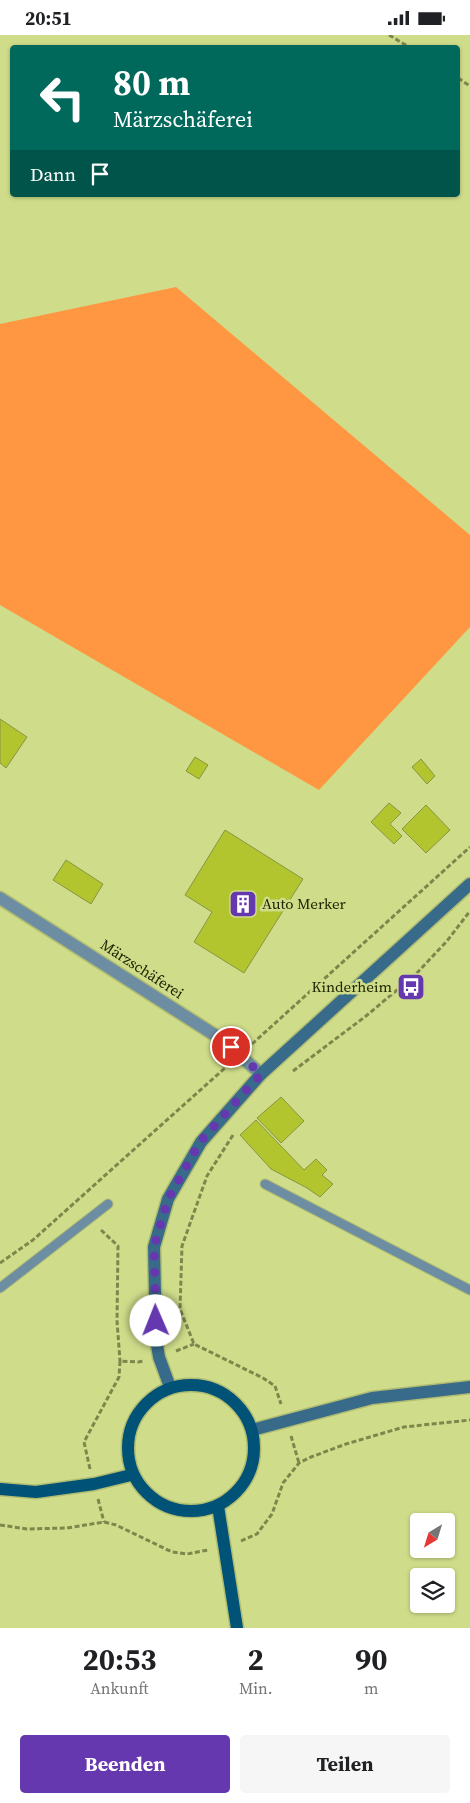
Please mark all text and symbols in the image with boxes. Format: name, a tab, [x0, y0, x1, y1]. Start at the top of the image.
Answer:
text: 20:51	[25, 5, 72, 31]
text: 80 m	[113, 59, 190, 107]
icon: left	[30, 65, 95, 130]
text: Märzschäferei	[113, 104, 253, 134]
icon: arrive	[86, 160, 114, 188]
text: Dann	[30, 161, 76, 187]
building icon: Auto Merker	[228, 889, 258, 919]
place label: Auto Merker	[262, 893, 347, 914]
street label: Märzschäferei	[97, 934, 188, 1003]
bus stop icon: Kinderheim	[396, 972, 426, 1002]
place label: Kinderheim	[311, 976, 392, 997]
pin	[210, 1026, 252, 1068]
icon: arrive	[217, 1033, 245, 1061]
position arrow	[129, 1294, 181, 1346]
north arrow	[410, 1513, 455, 1557]
map controls	[410, 1513, 455, 1613]
button: layers	[410, 1568, 455, 1613]
text: 20:53	[82, 1639, 156, 1680]
text: 2	[248, 1639, 264, 1680]
text: 90	[355, 1639, 388, 1680]
text: Ankunft	[90, 1677, 149, 1699]
text: Min.	[239, 1677, 273, 1699]
text: m	[364, 1677, 378, 1699]
button: Beenden	[20, 1735, 230, 1793]
button: Teilen	[240, 1735, 450, 1793]

